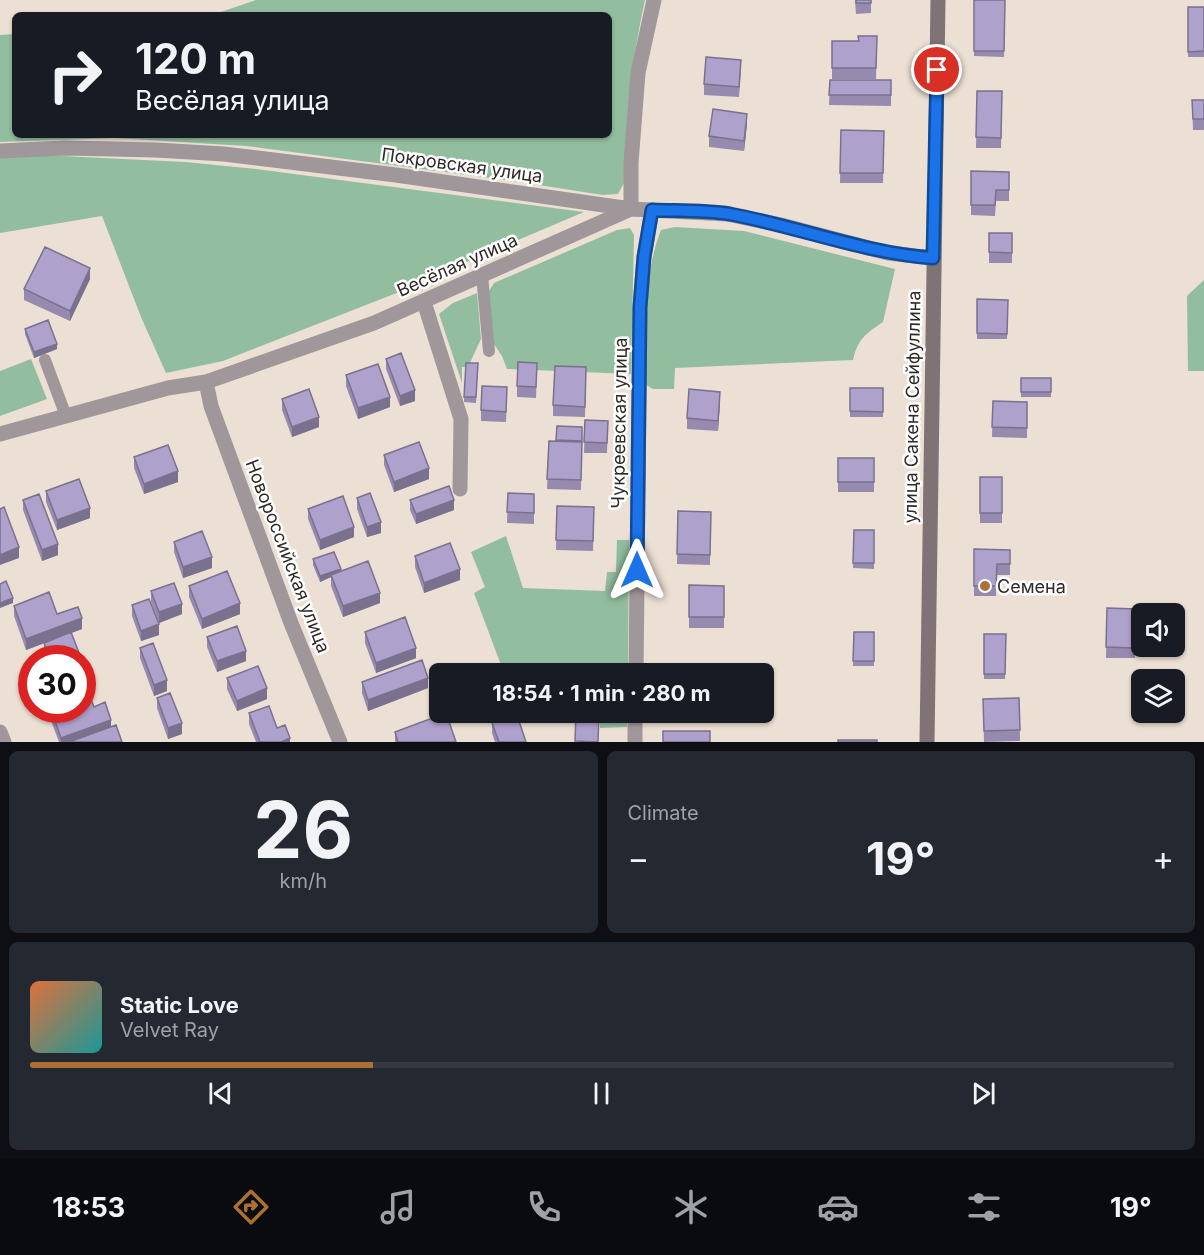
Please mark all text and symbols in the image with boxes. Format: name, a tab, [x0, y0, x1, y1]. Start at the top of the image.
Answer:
text: 120 m	[135, 33, 256, 84]
icon: right	[36, 36, 114, 114]
pin	[911, 44, 962, 95]
icon: arrive	[920, 53, 953, 86]
text: Весёлая улица	[135, 84, 330, 117]
street label: Покровская улица	[380, 143, 544, 187]
street label: Весёлая улица	[393, 229, 521, 301]
street label: улица Сакена Сейфуллина	[899, 290, 925, 524]
street label: Чукреевская улица	[607, 337, 631, 509]
street label: Новороссийская улица	[241, 456, 335, 656]
position arrow	[605, 538, 669, 602]
place label: Семена	[997, 576, 1066, 597]
marker: Семена	[978, 579, 992, 593]
map controls	[1131, 603, 1185, 723]
button: sound	[1131, 603, 1185, 657]
speed limit sign: 30	[18, 645, 96, 723]
button: layers	[1131, 669, 1185, 723]
text: 18:54 · 1 min · 280 m	[492, 680, 711, 706]
text: 26	[253, 782, 353, 877]
text: Climate	[628, 801, 699, 825]
text: 19°	[866, 831, 935, 886]
text: −	[628, 838, 649, 878]
text: +	[1152, 838, 1174, 878]
text: km/h	[279, 869, 327, 893]
text: Static Love	[120, 992, 239, 1018]
text: Velvet Ray	[120, 1018, 219, 1042]
icon: previous	[204, 1077, 237, 1110]
icon: pause	[585, 1077, 618, 1110]
icon: next	[967, 1077, 1000, 1110]
icon: directions	[230, 1186, 272, 1228]
icon: music	[377, 1186, 419, 1228]
icon: phone	[523, 1186, 565, 1228]
icon: climate	[670, 1186, 712, 1228]
icon: car	[817, 1186, 859, 1228]
icon: filters	[963, 1186, 1005, 1228]
text: 18:53	[52, 1191, 125, 1224]
text: 19°	[1110, 1191, 1152, 1224]

